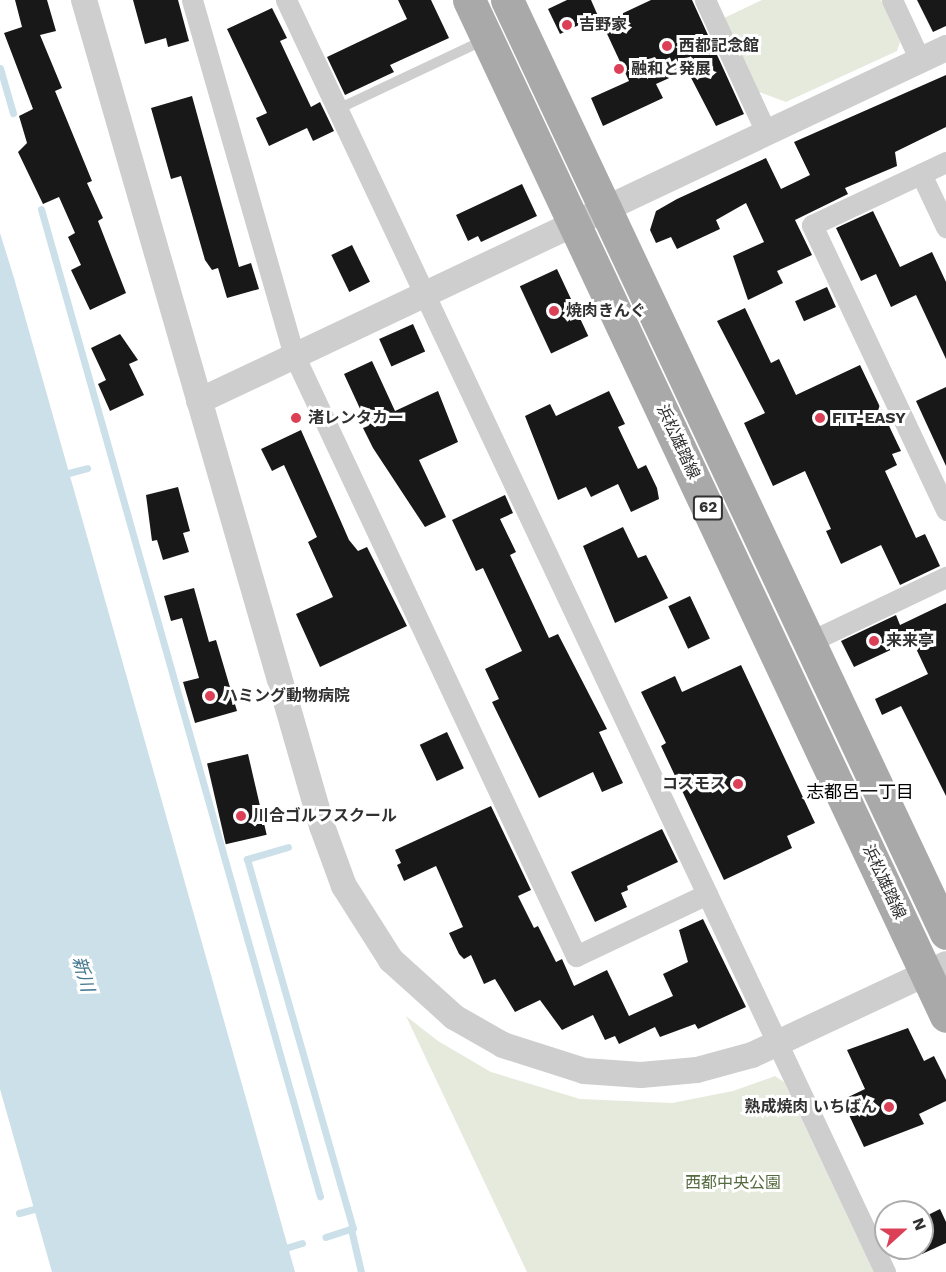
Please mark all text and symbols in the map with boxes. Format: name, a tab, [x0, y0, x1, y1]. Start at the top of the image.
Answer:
place label: 吉野家	[579, 15, 627, 35]
marker: 吉野家	[560, 18, 574, 32]
place label: 西都記念館	[679, 36, 759, 56]
marker: 西都記念館	[660, 39, 674, 53]
place label: 融和と発展	[631, 59, 711, 79]
marker: 融和と発展	[612, 62, 626, 76]
place label: 焼肉きんぐ	[566, 301, 646, 321]
marker: 焼肉きんぐ	[547, 304, 561, 318]
street label: 浜松雄踏線	[652, 402, 704, 482]
place label: 渚レンタカー	[308, 408, 404, 428]
place label: FIT-EASY	[832, 408, 906, 428]
marker: 渚レンタカー	[289, 411, 303, 425]
marker: FIT-EASY	[813, 411, 827, 425]
road number: 62	[692, 496, 724, 520]
place label: 来来亭	[886, 631, 934, 651]
marker: 来来亭	[867, 634, 881, 648]
place label: ハミング動物病院	[222, 686, 350, 706]
marker: ハミング動物病院	[203, 689, 217, 703]
place label: コスモス	[662, 774, 726, 794]
marker: コスモス	[731, 777, 745, 791]
district label: 志都呂一丁目	[806, 781, 914, 803]
place label: 川合ゴルフスクール	[253, 806, 397, 826]
marker: 川合ゴルフスクール	[234, 809, 248, 823]
street label: 浜松雄踏線	[858, 842, 910, 922]
water label: 新川	[68, 954, 98, 994]
place label: 熟成焼肉 いちばん	[744, 1097, 877, 1117]
marker: 熟成焼肉 いちばん	[882, 1100, 896, 1114]
park label: 西都中央公園	[685, 1173, 781, 1193]
north arrow	[874, 1200, 934, 1260]
text: N	[908, 1215, 930, 1233]

